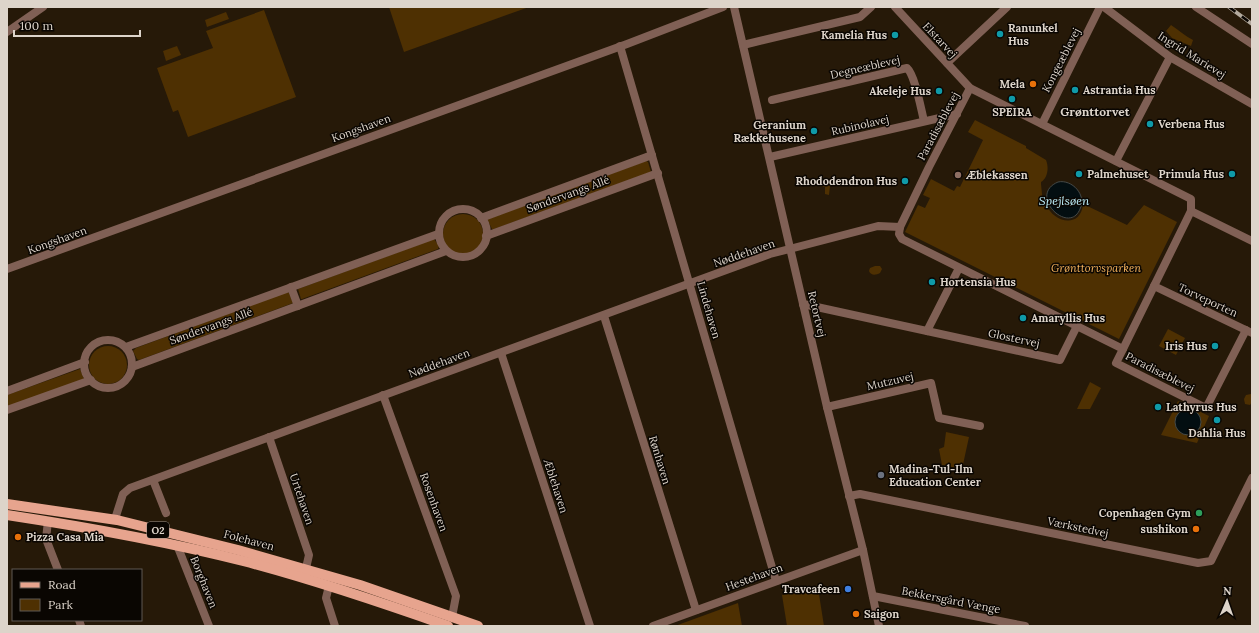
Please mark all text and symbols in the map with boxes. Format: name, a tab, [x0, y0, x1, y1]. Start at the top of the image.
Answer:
scale bar	[14, 12, 140, 38]
text: 100 m	[20, 18, 53, 33]
street label: Elstarvej	[920, 19, 960, 61]
place label: Ranunkel Hus	[1008, 21, 1058, 48]
street label: Kongeæblevej	[1039, 25, 1083, 95]
place label: Kamelia Hus	[821, 28, 887, 42]
marker: Ranunkel Hus	[995, 29, 1005, 39]
street label: Ingrid Marievej	[1155, 29, 1229, 82]
marker: Kamelia Hus	[890, 30, 900, 40]
street label: Degneæblevej	[829, 52, 901, 82]
place label: Mela	[999, 77, 1025, 91]
marker: Mela	[1028, 79, 1038, 89]
place label: Astrantia Hus	[1083, 83, 1156, 97]
place label: Akeleje Hus	[869, 84, 931, 98]
marker: Astrantia Hus	[1070, 85, 1080, 95]
marker: Akeleje Hus	[934, 86, 944, 96]
street label: Paradisæblevej	[914, 89, 962, 163]
marker: SPEIRA	[1007, 94, 1017, 104]
district label: Grønttorvet	[1060, 104, 1131, 119]
place label: SPEIRA	[992, 105, 1032, 119]
street label: Kongshaven	[330, 111, 393, 145]
street label: Rubinolavej	[830, 112, 890, 138]
place label: Verbena Hus	[1158, 117, 1225, 131]
place label: Geranium Rækkehusene	[734, 118, 806, 145]
marker: Verbena Hus	[1145, 119, 1155, 129]
marker: Geranium Rækkehusene	[809, 126, 819, 136]
place label: Palmehuset	[1087, 167, 1149, 181]
place label: Primula Hus	[1158, 167, 1224, 181]
place label: Æblekassen	[965, 168, 1028, 182]
marker: Palmehuset	[1074, 169, 1084, 179]
marker: Primula Hus	[1227, 169, 1237, 179]
marker: Æblekassen	[953, 170, 963, 180]
street label: Søndervangs Allé	[525, 172, 612, 216]
place label: Rhododendron Hus	[796, 174, 897, 188]
marker: Rhododendron Hus	[900, 176, 910, 186]
water label: Spejlsøen	[1039, 193, 1090, 208]
street label: Kongshaven	[26, 223, 89, 257]
street label: Nøddehaven	[711, 236, 777, 270]
park label: Grønttorvsparken	[1051, 261, 1141, 275]
place label: Hortensia Hus	[940, 275, 1016, 289]
marker: Hortensia Hus	[927, 277, 937, 287]
street label: Lindehaven	[694, 280, 724, 341]
street label: Torveporten	[1176, 280, 1240, 320]
street label: Retortvej	[805, 290, 829, 339]
street label: Søndervangs Allé	[168, 304, 255, 348]
place label: Amaryllis Hus	[1031, 311, 1105, 325]
marker: Amaryllis Hus	[1018, 313, 1028, 323]
street label: Glostervej	[987, 326, 1041, 350]
place label: Iris Hus	[1165, 339, 1207, 353]
marker: Iris Hus	[1210, 341, 1220, 351]
street label: Nøddehaven	[406, 345, 472, 381]
street label: Paradisæblevej	[1123, 349, 1197, 395]
street label: Mutzuvej	[865, 369, 915, 393]
place label: Lathyrus Hus	[1166, 400, 1237, 414]
marker: Lathyrus Hus	[1153, 402, 1163, 412]
marker: Dahlia Hus	[1212, 415, 1222, 425]
place label: Dahlia Hus	[1188, 426, 1246, 440]
street label: Rønhaven	[646, 434, 674, 486]
street label: Æblehaven	[540, 456, 571, 515]
place label: Madina-Tul-Ilm Education Center	[889, 462, 982, 489]
marker: Madina-Tul-Ilm Education Center	[876, 470, 886, 480]
street label: Urtehaven	[287, 471, 317, 527]
street label: Rosenhaven	[417, 471, 451, 533]
place label: Copenhagen Gym	[1099, 506, 1191, 520]
marker: Copenhagen Gym	[1194, 508, 1204, 518]
street label: Værkstedvej	[1045, 513, 1110, 540]
road number: O2	[147, 522, 169, 538]
place label: sushikon	[1141, 522, 1188, 536]
marker: sushikon	[1191, 524, 1201, 534]
street label: Folehaven	[222, 527, 276, 554]
place label: Pizza Casa Mia	[26, 530, 104, 544]
marker: Pizza Casa Mia	[13, 532, 23, 542]
street label: Borghaven	[187, 554, 221, 610]
street label: Hestehaven	[723, 560, 785, 594]
legend	[12, 569, 142, 621]
text: Road	[48, 577, 76, 592]
north arrow	[1207, 581, 1247, 621]
place label: Travcafeen	[782, 582, 840, 596]
marker: Travcafeen	[843, 584, 853, 594]
street label: Bekkersgård Vænge	[900, 584, 1002, 616]
text: N	[1223, 584, 1232, 598]
text: Park	[48, 597, 74, 612]
place label: Saigon	[864, 607, 899, 621]
marker: Saigon	[851, 609, 861, 619]

